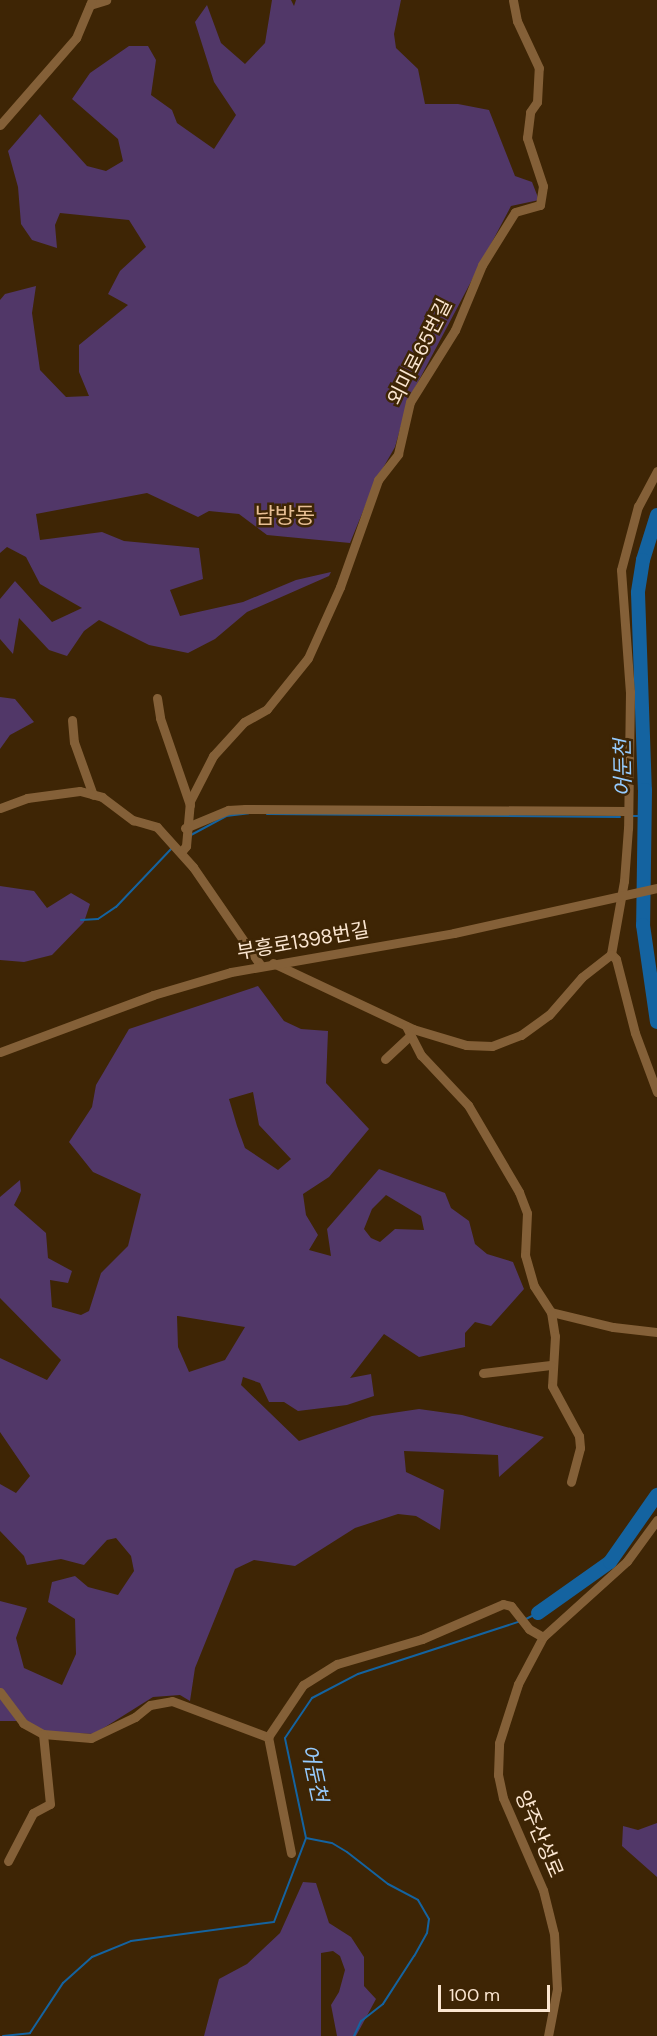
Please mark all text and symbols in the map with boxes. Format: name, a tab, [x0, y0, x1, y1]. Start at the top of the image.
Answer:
street label: 외미로65번길	[383, 295, 457, 409]
district label: 남방동	[255, 503, 315, 529]
water label: 어둔천	[610, 739, 636, 797]
street label: 부흥로1398번길	[235, 918, 371, 964]
water label: 어둔천	[296, 1742, 332, 1804]
street label: 양주산성로	[510, 1787, 568, 1881]
scale bar	[441, 1973, 554, 2011]
text: 100 m	[449, 1983, 500, 2007]

